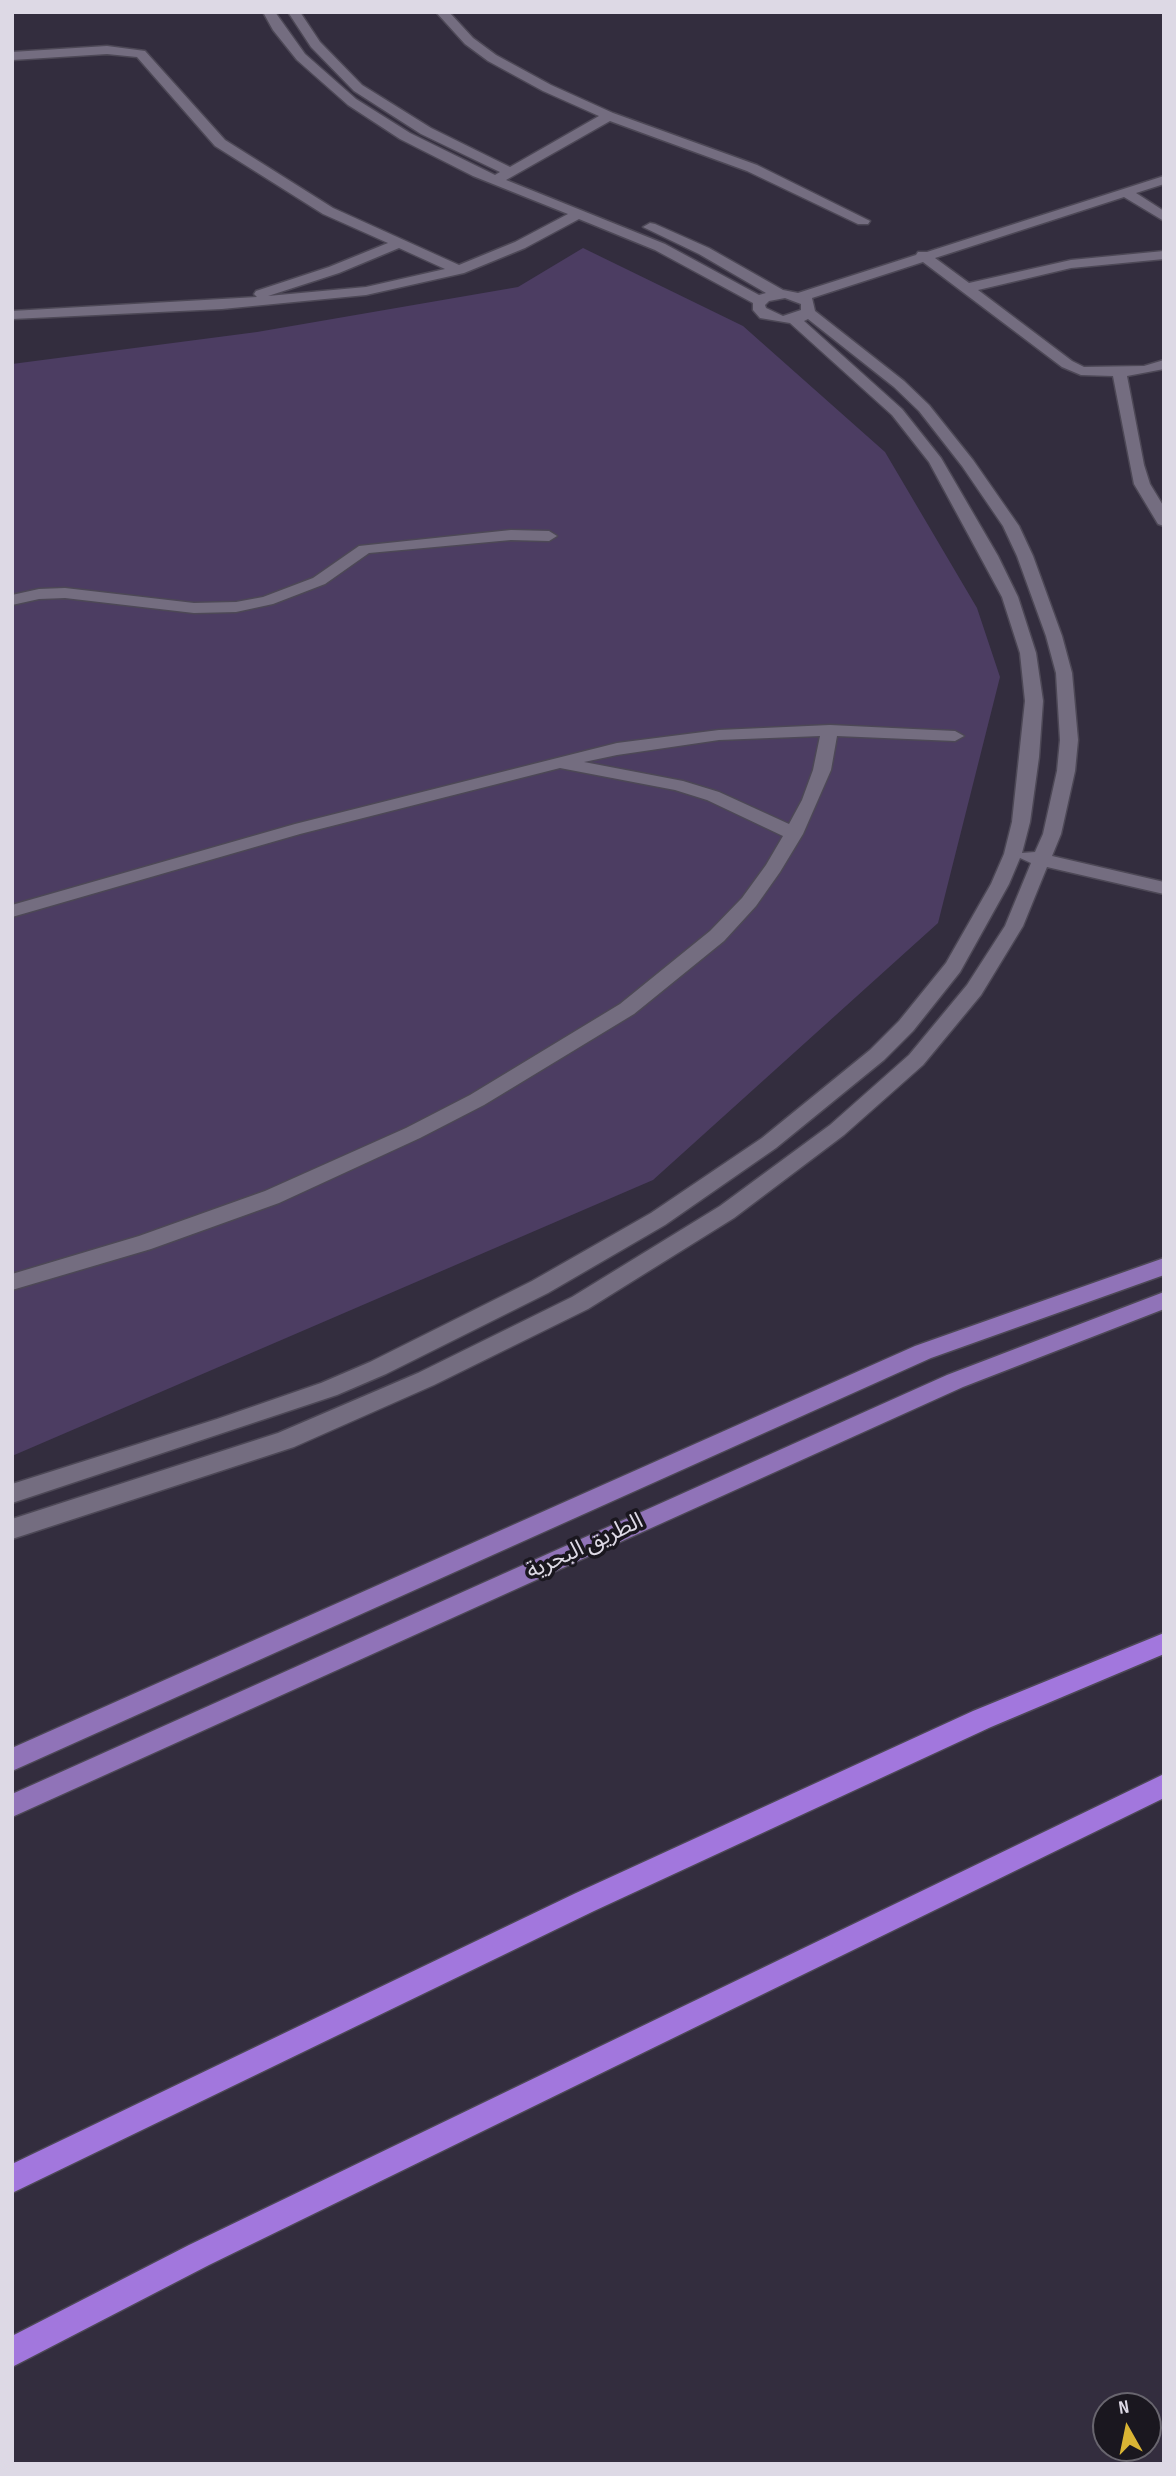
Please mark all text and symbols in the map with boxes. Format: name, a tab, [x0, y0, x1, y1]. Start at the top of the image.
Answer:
street label: الطريق البحرية	[522, 1508, 648, 1586]
north arrow	[1092, 2392, 1162, 2462]
text: N	[1117, 2396, 1131, 2420]

